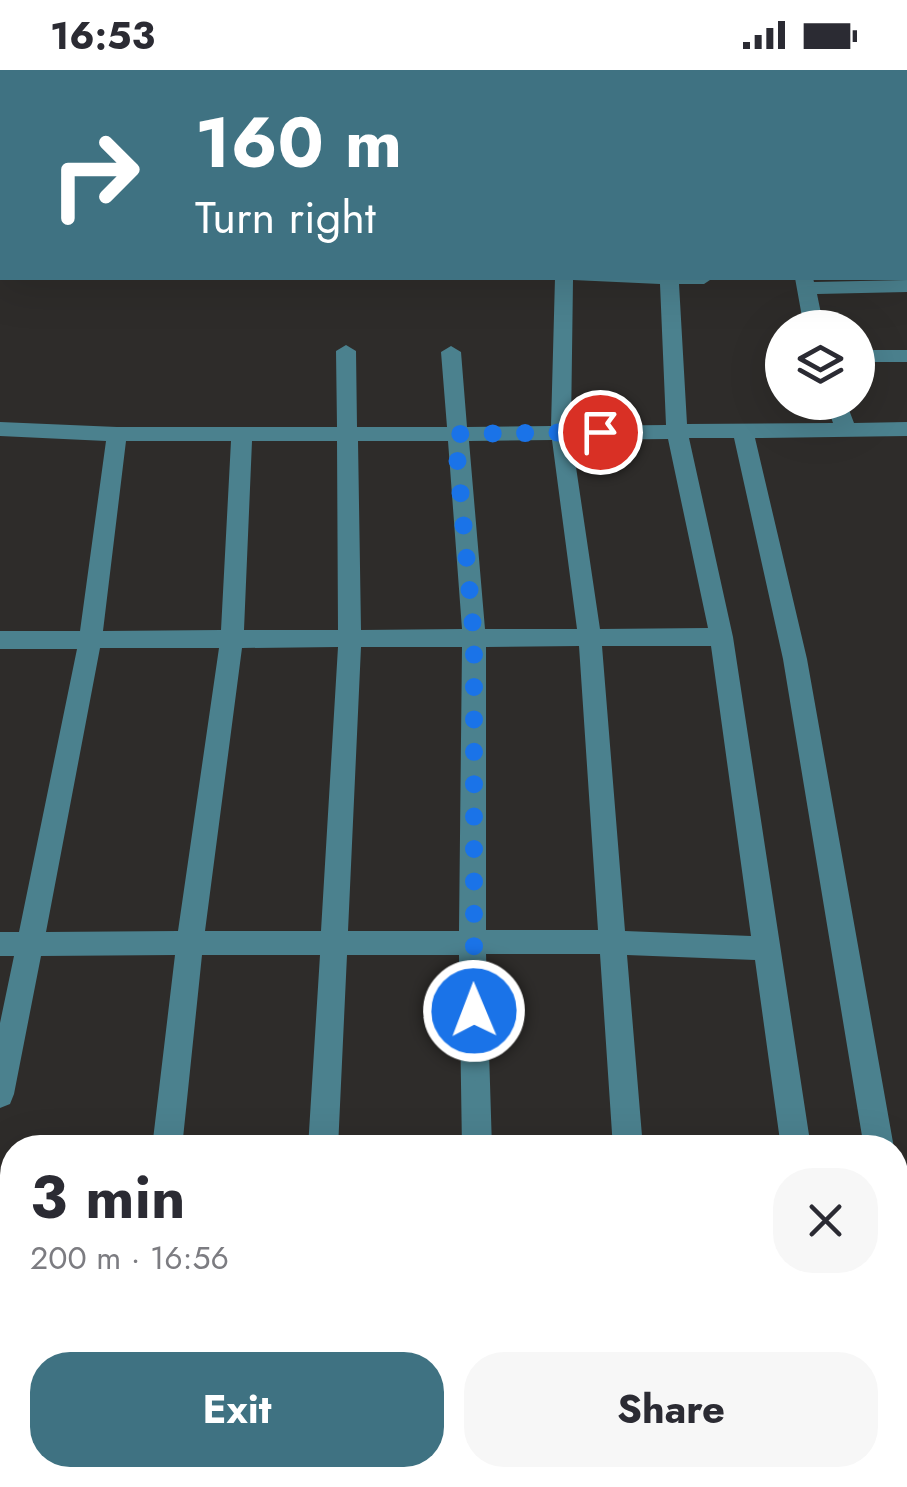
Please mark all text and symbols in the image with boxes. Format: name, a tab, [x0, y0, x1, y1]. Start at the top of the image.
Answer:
text: 16:53	[50, 8, 155, 63]
text: 160 m	[195, 92, 402, 193]
icon: right	[30, 110, 160, 240]
text: Turn right	[195, 185, 376, 250]
map controls	[765, 310, 875, 420]
button: layers	[765, 310, 875, 420]
pin	[558, 390, 643, 475]
icon: arrive	[573, 405, 628, 460]
position arrow	[422, 959, 526, 1063]
text: 3 min	[30, 1154, 186, 1241]
button: close	[773, 1168, 878, 1273]
text: 200 m · 16:56	[30, 1235, 229, 1281]
button: Exit	[30, 1352, 444, 1467]
button: Share	[464, 1352, 878, 1467]

